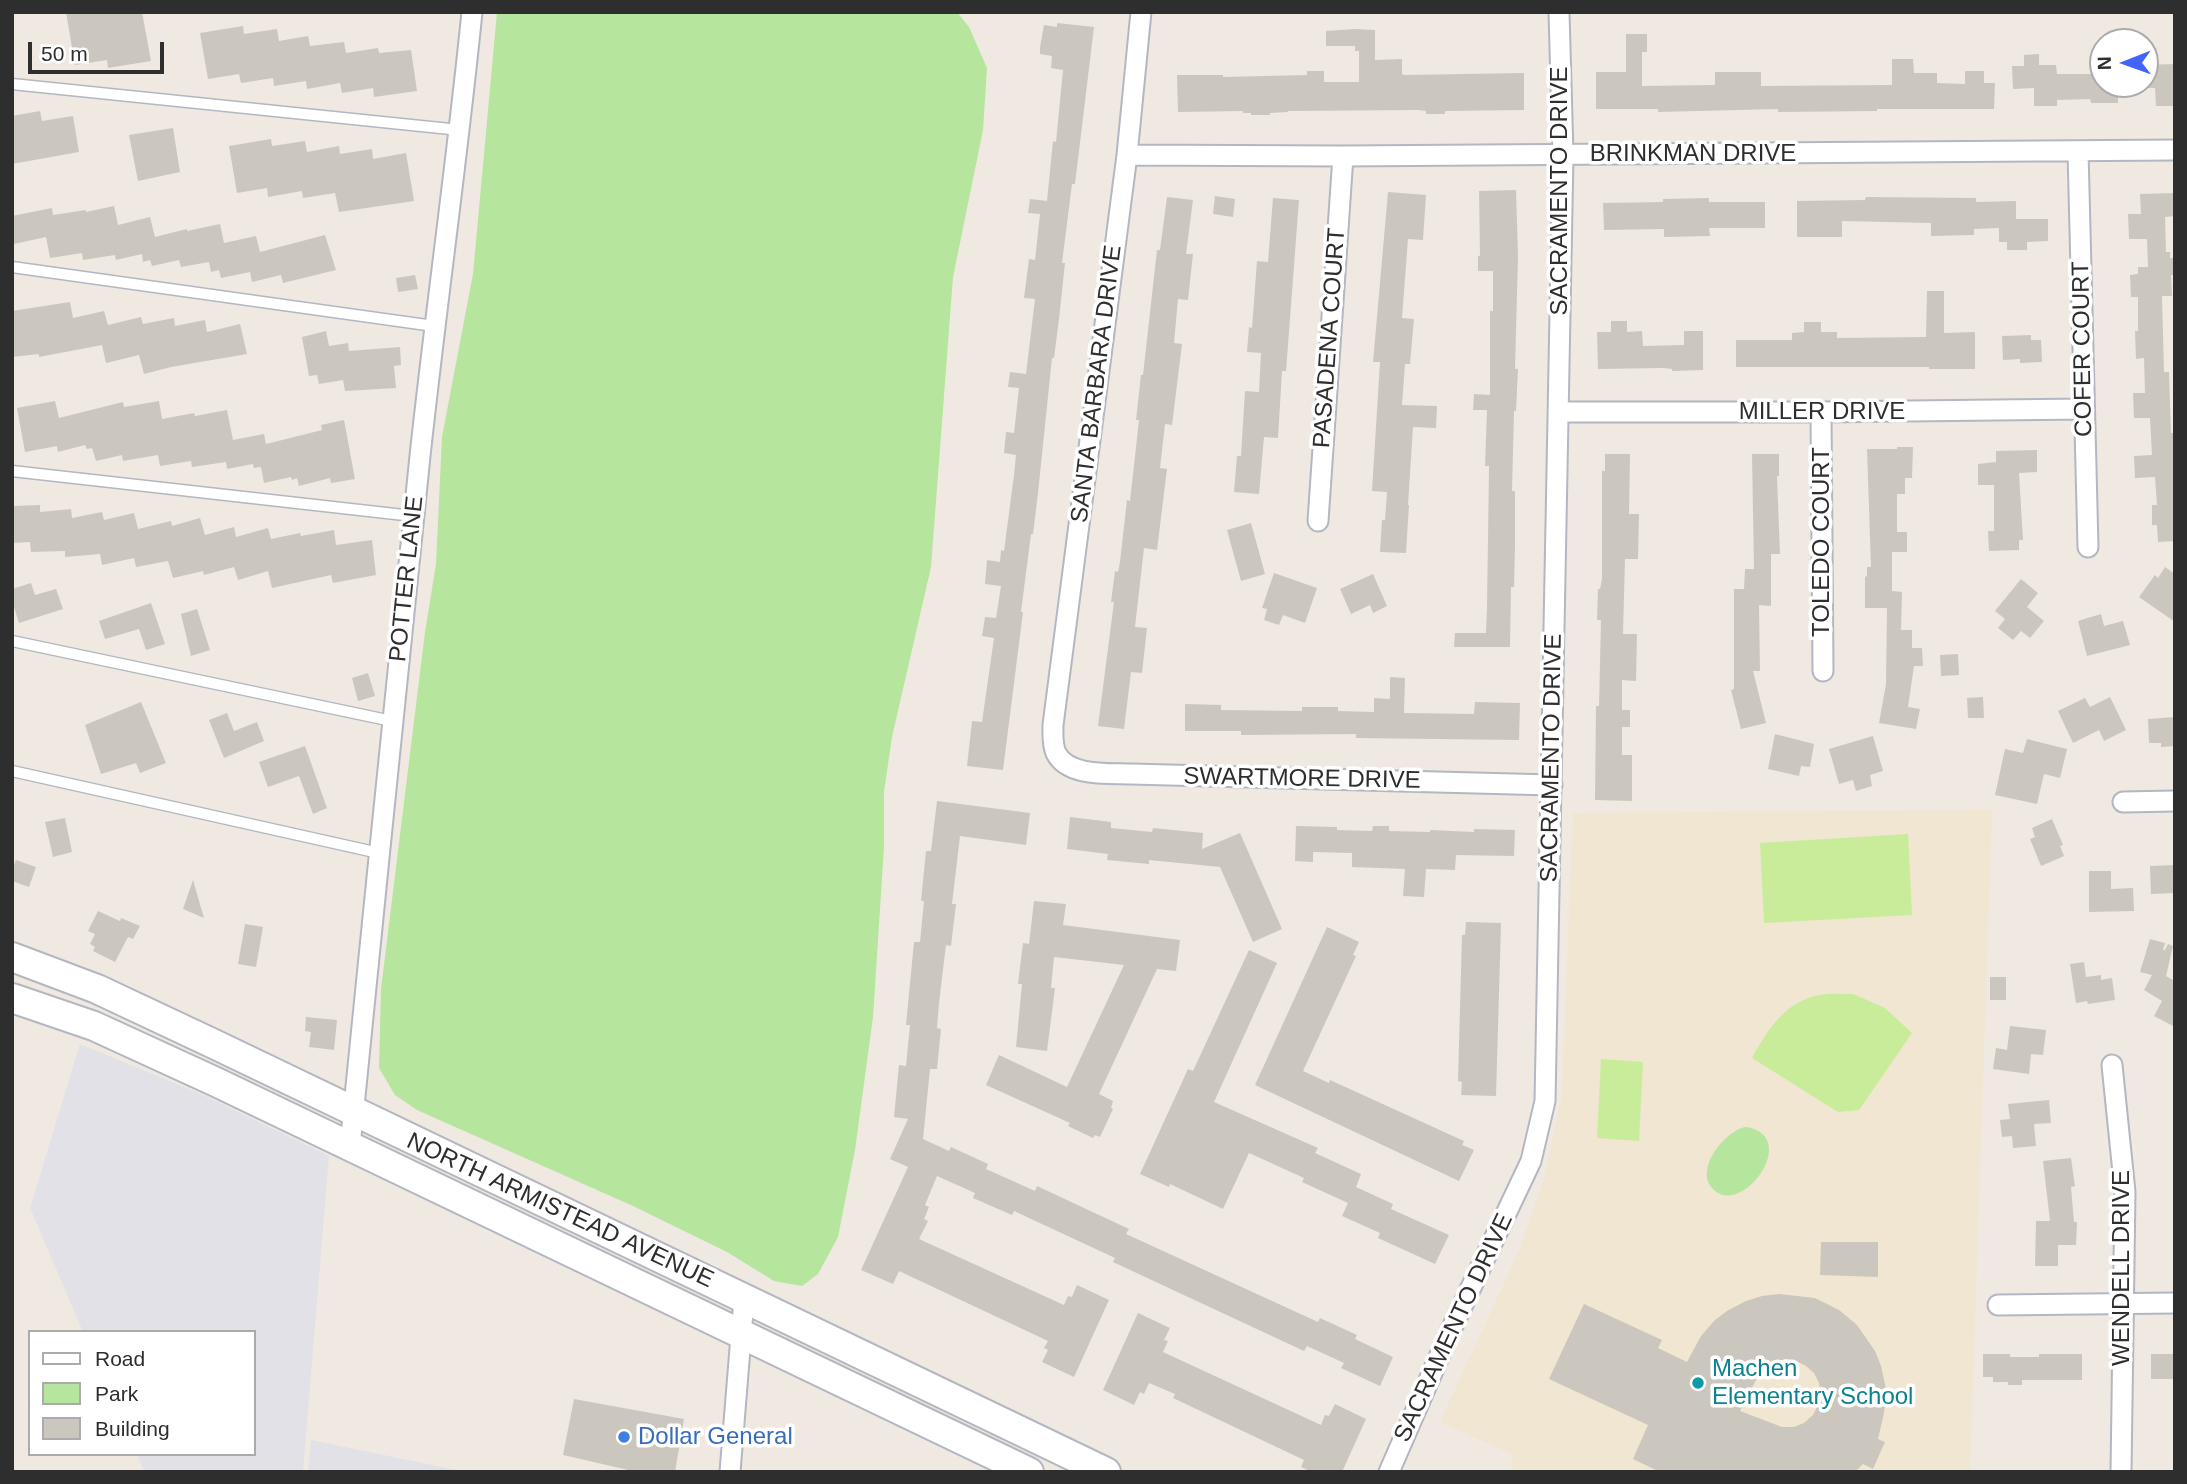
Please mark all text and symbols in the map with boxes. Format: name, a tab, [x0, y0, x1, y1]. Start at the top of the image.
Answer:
scale bar	[32, 28, 168, 72]
north arrow	[2089, 28, 2159, 98]
text: 50 m	[41, 42, 88, 65]
text: N	[2094, 56, 2115, 70]
street label: SACRAMENTO DRIVE	[1546, 67, 1574, 315]
street label: BRINKMAN DRIVE	[1590, 140, 1796, 168]
street label: PASADENA COURT	[1308, 227, 1352, 449]
street label: SANTA BARBARA DRIVE	[1066, 243, 1128, 525]
street label: COFER COURT	[2067, 261, 2099, 437]
street label: MILLER DRIVE	[1739, 398, 1905, 426]
street label: TOLEDO COURT	[1808, 447, 1836, 637]
street label: POTTER LANE	[384, 495, 430, 663]
street label: SACRAMENTO DRIVE	[1535, 633, 1569, 883]
street label: SWARTMORE DRIVE	[1183, 763, 1421, 795]
street label: NORTH ARMISTEAD AVENUE	[402, 1127, 718, 1295]
street label: WENDELL DRIVE	[2108, 1170, 2136, 1366]
street label: SACRAMENTO DRIVE	[1388, 1209, 1520, 1447]
legend	[28, 1330, 256, 1456]
text: Road	[95, 1347, 145, 1370]
place label: Machen Elementary School	[1712, 1355, 1913, 1411]
marker: Machen Elementary School	[1690, 1375, 1706, 1391]
text: Park	[95, 1382, 138, 1405]
text: Building	[95, 1417, 170, 1440]
place label: Dollar General	[638, 1423, 793, 1451]
marker: Dollar General	[616, 1429, 632, 1445]

